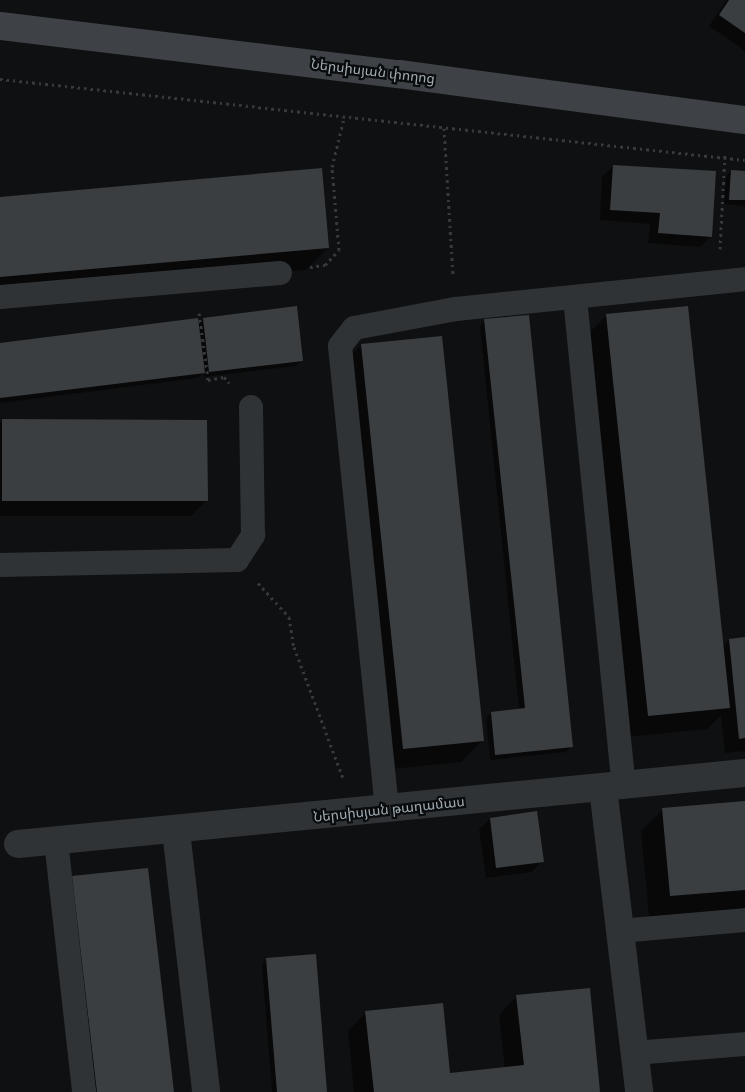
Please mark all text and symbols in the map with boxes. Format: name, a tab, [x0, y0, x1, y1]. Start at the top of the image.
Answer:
street label: Ներսիսյան փողոց	[310, 55, 436, 87]
street label: Ներսիսյան թաղամաս	[313, 793, 465, 825]

